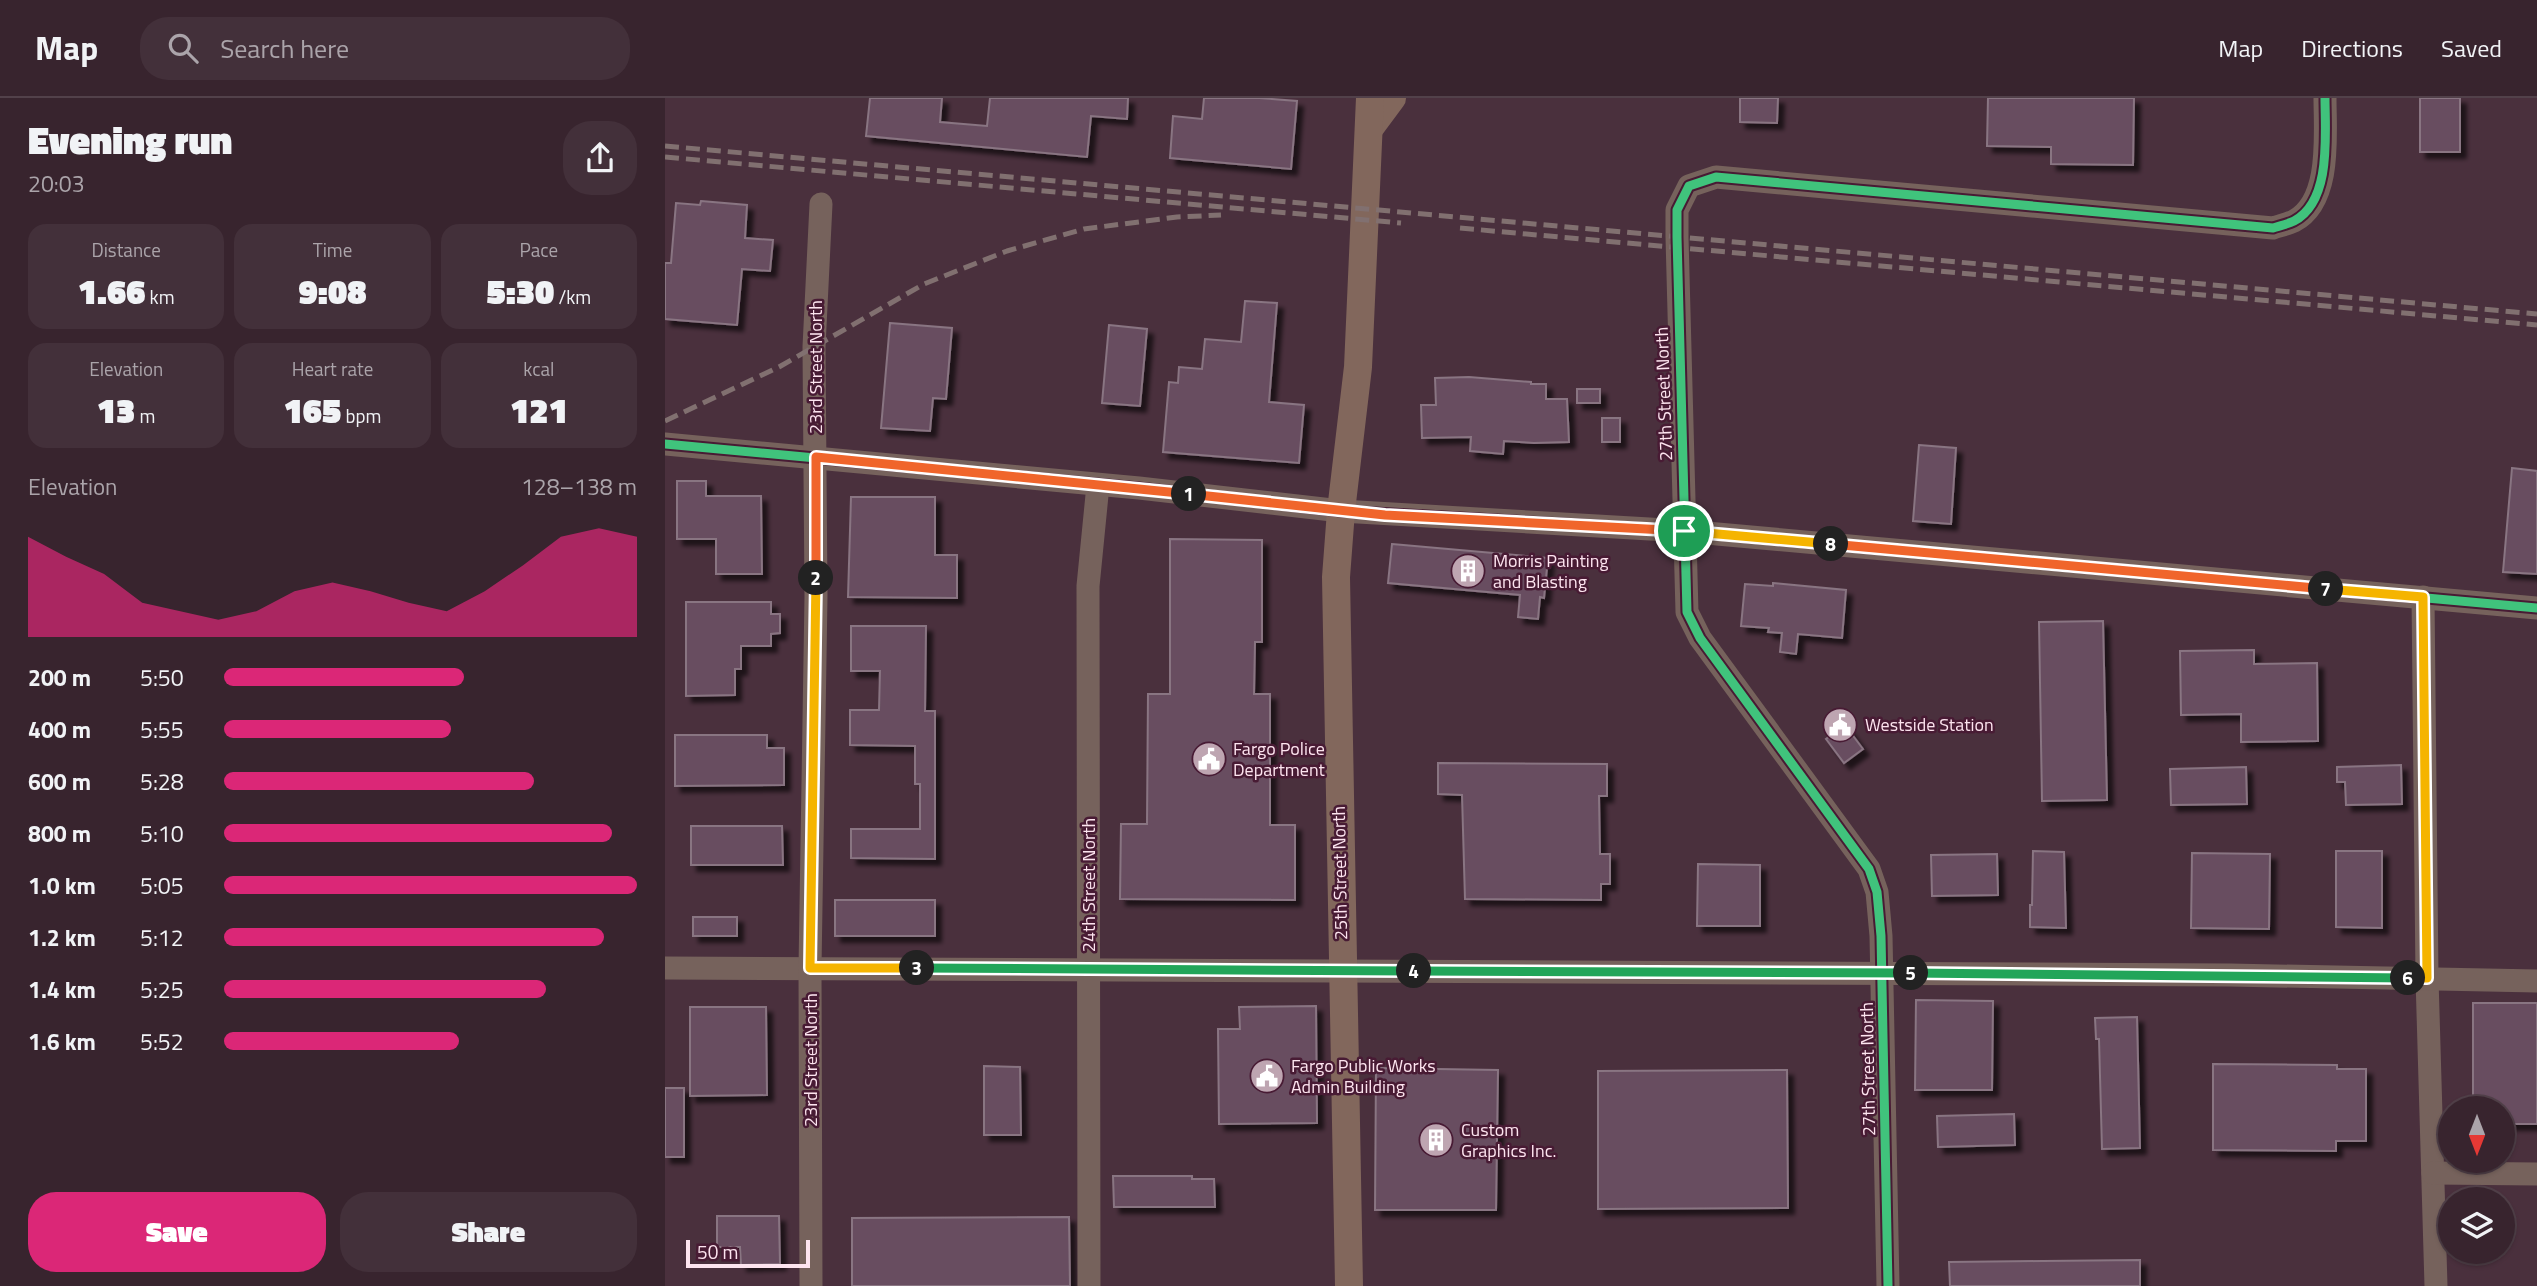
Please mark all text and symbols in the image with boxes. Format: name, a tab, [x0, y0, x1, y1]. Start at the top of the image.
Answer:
search box	[140, 17, 630, 80]
text: Map	[35, 23, 98, 73]
icon: search	[164, 29, 202, 67]
text: Search here	[220, 29, 349, 68]
text: Map	[2218, 30, 2263, 66]
text: Directions	[2301, 30, 2403, 66]
text: Saved	[2441, 30, 2502, 66]
text: Evening run	[28, 111, 232, 169]
button: share	[563, 121, 637, 195]
text: 20:03	[28, 166, 85, 201]
text: Distance	[91, 235, 161, 264]
text: Time	[313, 235, 352, 264]
text: Pace	[520, 235, 558, 264]
text: 1.66	[78, 264, 145, 318]
text: 9:08	[299, 264, 366, 318]
text: 5:30	[486, 264, 554, 318]
text: km	[145, 282, 175, 311]
text: /km	[554, 282, 591, 311]
street label: 23rd Street North	[802, 300, 829, 434]
street label: 27th Street North	[1648, 326, 1679, 462]
text: Elevation	[89, 354, 163, 383]
text: Heart rate	[292, 354, 373, 383]
text: kcal	[523, 354, 554, 383]
text: 13	[97, 383, 135, 437]
text: 165	[284, 383, 341, 437]
text: 121	[510, 383, 568, 437]
text: m	[135, 401, 155, 430]
text: bpm	[341, 401, 381, 430]
text: Elevation	[28, 469, 117, 504]
text: 128–138 m	[521, 469, 637, 504]
pin: 1	[1171, 476, 1207, 512]
text: 1	[1183, 479, 1194, 508]
pin	[1654, 501, 1714, 561]
icon: arrive	[1665, 512, 1703, 550]
pin: 8	[1813, 526, 1849, 562]
text: 8	[1825, 529, 1836, 558]
place label: Morris Painting and Blasting	[1493, 547, 1609, 595]
building icon: Morris Painting and Blasting	[1449, 552, 1487, 590]
pin: 2	[799, 560, 833, 596]
text: 2	[810, 563, 821, 592]
pin: 7	[2309, 572, 2343, 606]
text: 7	[2320, 574, 2331, 603]
text: 200 m	[28, 660, 91, 695]
text: 5:50	[140, 660, 184, 695]
public building icon: Westside Station	[1821, 706, 1859, 744]
place label: Westside Station	[1865, 711, 1994, 738]
text: 400 m	[28, 712, 91, 747]
text: 5:55	[140, 712, 184, 747]
place label: Fargo Police Department	[1233, 735, 1325, 783]
public building icon: Fargo Police Department	[1190, 740, 1228, 778]
text: 600 m	[28, 764, 91, 799]
text: 5:28	[140, 764, 184, 799]
street label: 25th Street North	[1325, 806, 1354, 940]
text: 800 m	[28, 816, 91, 851]
text: 5:10	[140, 816, 184, 851]
street label: 24th Street North	[1075, 818, 1102, 952]
text: 1.0 km	[28, 868, 96, 903]
text: 5:05	[140, 868, 184, 903]
text: 1.2 km	[28, 920, 96, 955]
text: 5:12	[140, 920, 184, 955]
pin: 3	[899, 950, 935, 986]
text: 3	[911, 953, 922, 982]
pin: 4	[1397, 954, 1431, 988]
text: 4	[1408, 956, 1419, 985]
pin: 5	[1893, 956, 1929, 990]
text: 5	[1905, 958, 1916, 987]
pin: 6	[2391, 960, 2425, 996]
text: 6	[2402, 963, 2413, 992]
text: 1.4 km	[28, 972, 96, 1007]
text: 5:25	[140, 972, 184, 1007]
street label: 23rd Street North	[797, 993, 824, 1127]
street label: 27th Street North	[1853, 1002, 1882, 1136]
text: 1.6 km	[28, 1024, 96, 1059]
text: 5:52	[140, 1024, 184, 1059]
place label: Fargo Public Works Admin Building	[1291, 1052, 1436, 1100]
public building icon: Fargo Public Works Admin Building	[1248, 1057, 1286, 1095]
north arrow	[2438, 1096, 2515, 1172]
map controls	[2438, 1096, 2515, 1264]
place label: Custom Graphics Inc.	[1461, 1116, 1556, 1164]
building icon: Custom Graphics Inc.	[1417, 1121, 1455, 1159]
button: layers	[2438, 1187, 2515, 1264]
button: Save	[28, 1192, 326, 1272]
button: Share	[340, 1192, 637, 1272]
scale bar	[686, 1237, 810, 1269]
text: 50 m	[697, 1237, 738, 1266]

